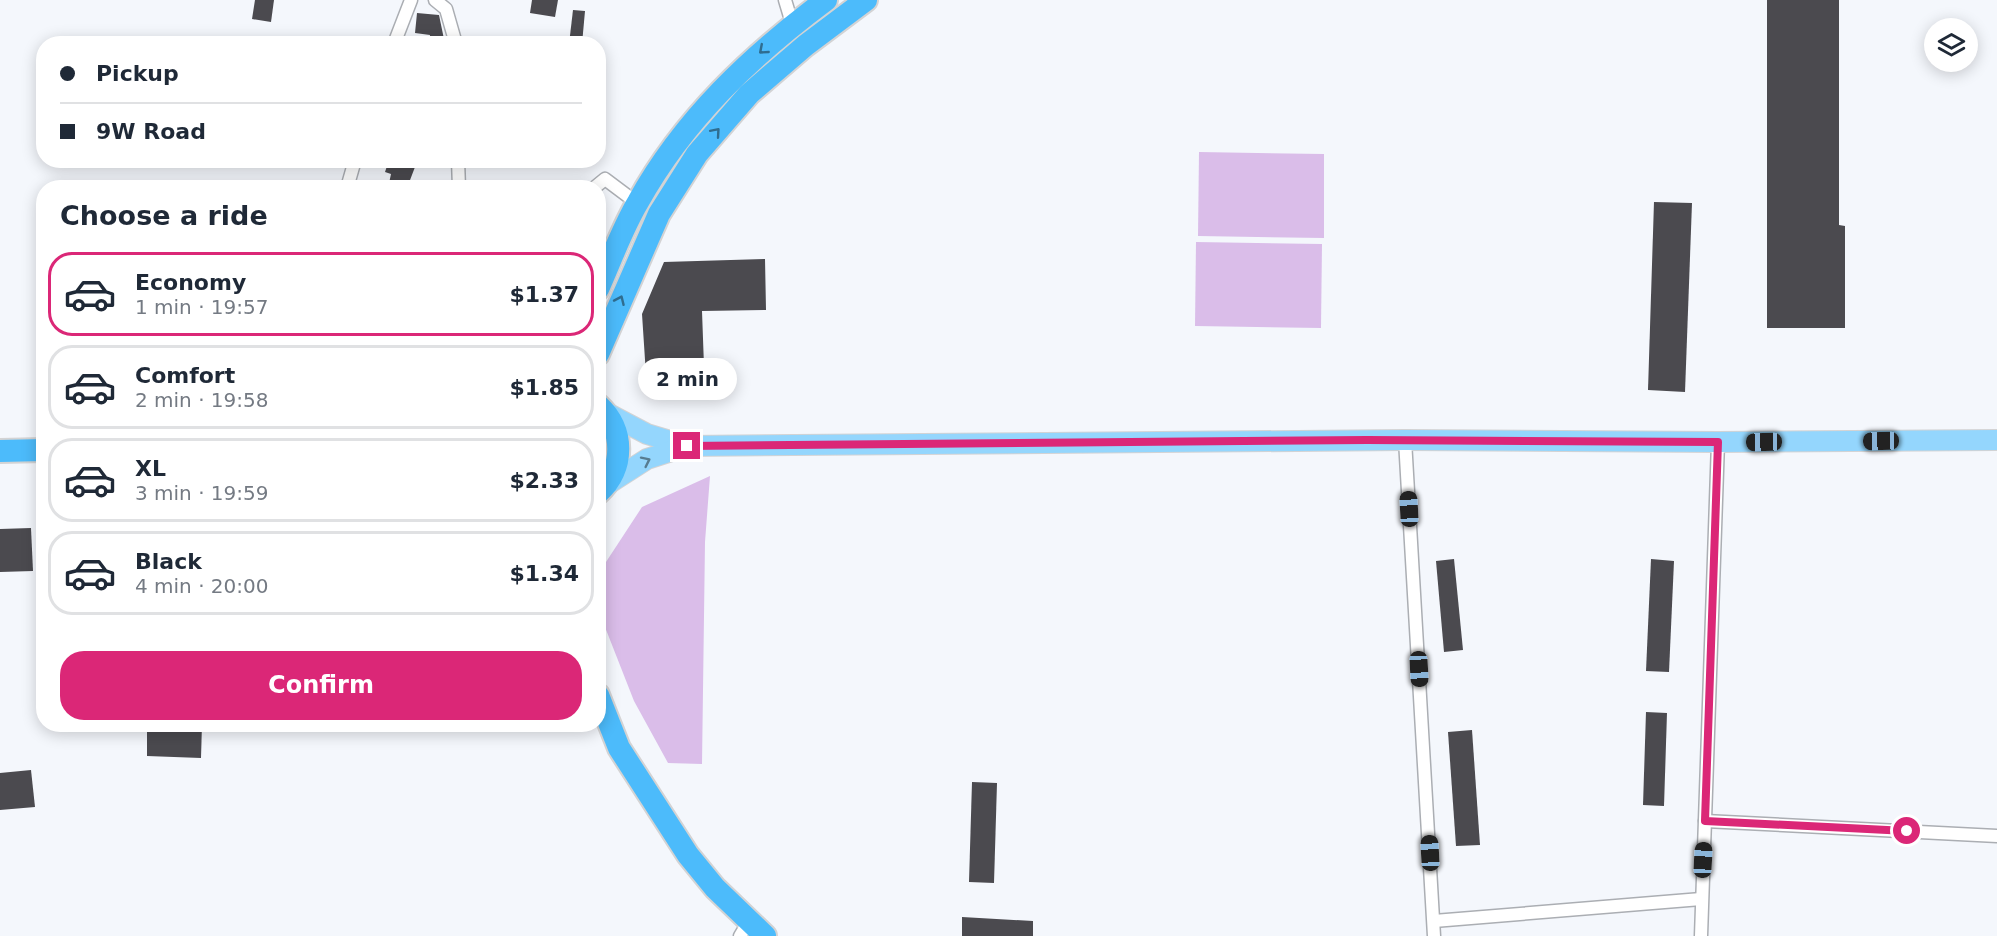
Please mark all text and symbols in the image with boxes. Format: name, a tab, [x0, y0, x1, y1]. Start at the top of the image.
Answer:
map controls	[1924, 18, 1978, 72]
button: layers	[1924, 18, 1978, 72]
one-way arrow	[759, 42, 770, 53]
text: Pickup	[96, 61, 179, 86]
text: 9W Road	[96, 119, 206, 144]
one-way arrow	[709, 128, 720, 139]
text: Choose a ride	[60, 200, 268, 231]
icon: car	[63, 267, 117, 321]
text: Economy	[135, 270, 246, 295]
text: $1.37	[509, 282, 579, 307]
text: 1 min · 19:57	[135, 295, 269, 319]
one-way arrow	[613, 296, 625, 307]
callout: 2 min	[638, 359, 736, 401]
icon: car	[63, 360, 117, 414]
text: Comfort	[135, 363, 235, 388]
text: 2 min	[656, 367, 719, 391]
text: $1.85	[509, 375, 579, 400]
text: 2 min · 19:58	[135, 388, 269, 412]
route end	[673, 432, 700, 459]
car	[1863, 432, 1899, 450]
car	[1746, 433, 1782, 451]
icon: car	[63, 453, 117, 507]
text: XL	[135, 456, 166, 481]
one-way arrow	[640, 457, 651, 469]
text: $2.33	[509, 468, 579, 493]
text: 3 min · 19:59	[135, 481, 269, 505]
car	[1399, 491, 1419, 527]
icon: car	[63, 546, 117, 600]
text: Black	[135, 549, 202, 574]
text: $1.34	[509, 561, 579, 586]
text: 4 min · 20:00	[135, 574, 269, 598]
button: Confirm	[60, 651, 582, 720]
car	[1409, 651, 1429, 687]
route start	[1893, 817, 1920, 844]
car	[1420, 835, 1440, 871]
car	[1693, 842, 1713, 878]

